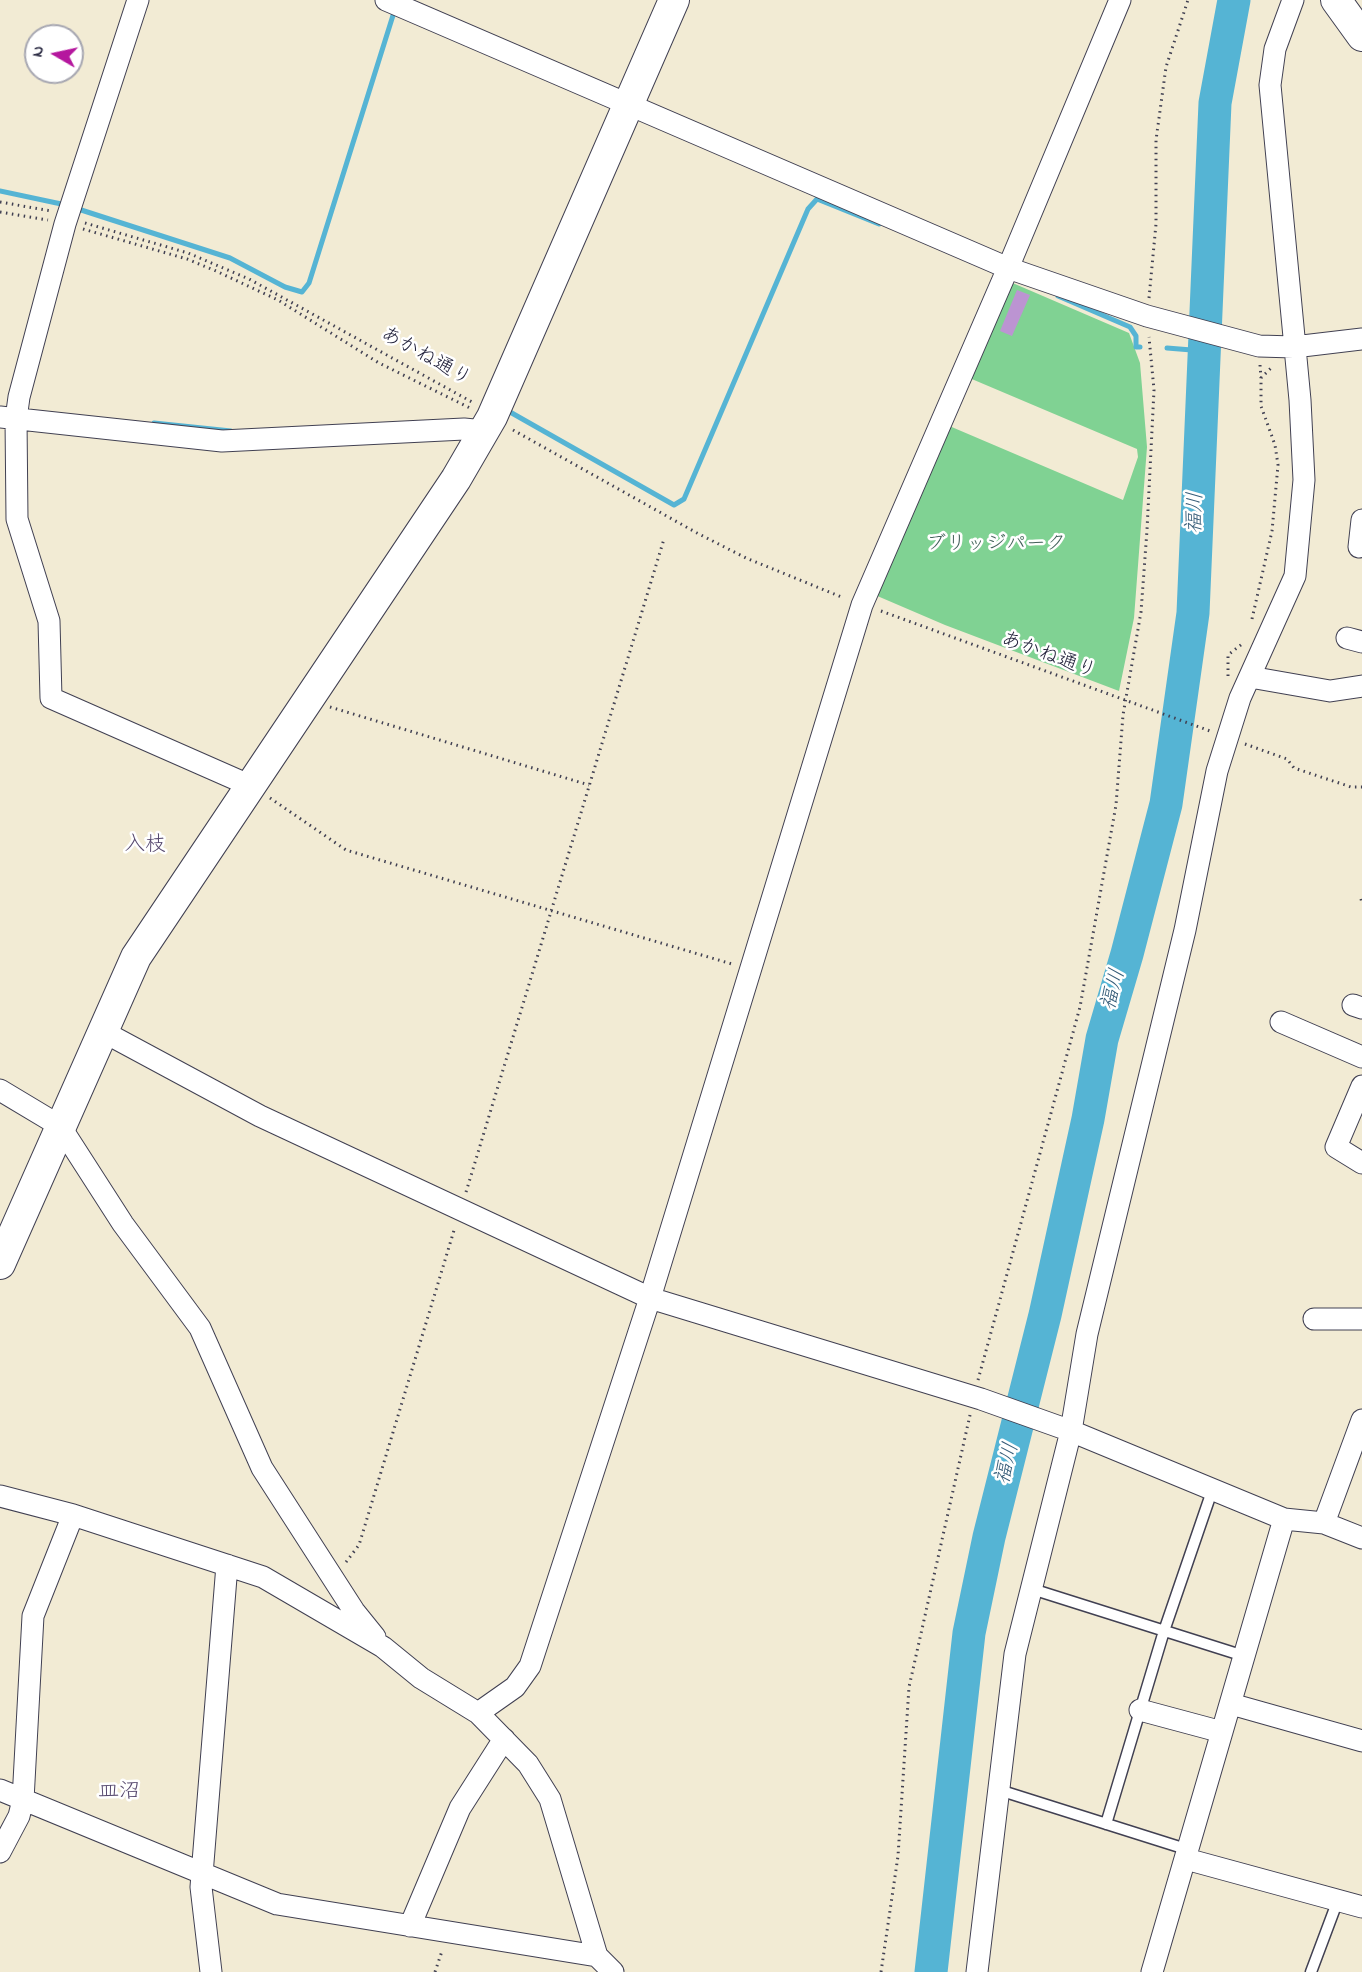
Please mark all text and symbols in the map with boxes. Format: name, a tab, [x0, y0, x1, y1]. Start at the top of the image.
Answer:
north arrow	[24, 24, 84, 84]
text: N	[25, 44, 51, 59]
street label: あかね通り	[375, 323, 475, 393]
water label: 福川	[1184, 492, 1210, 534]
park label: ブリッジパーク	[926, 534, 1066, 558]
street label: あかね通り	[997, 629, 1099, 685]
district label: 入枝	[124, 834, 166, 860]
water label: 福川	[1097, 966, 1133, 1014]
water label: 福川	[992, 1441, 1026, 1487]
district label: 皿沼	[98, 1781, 140, 1807]

